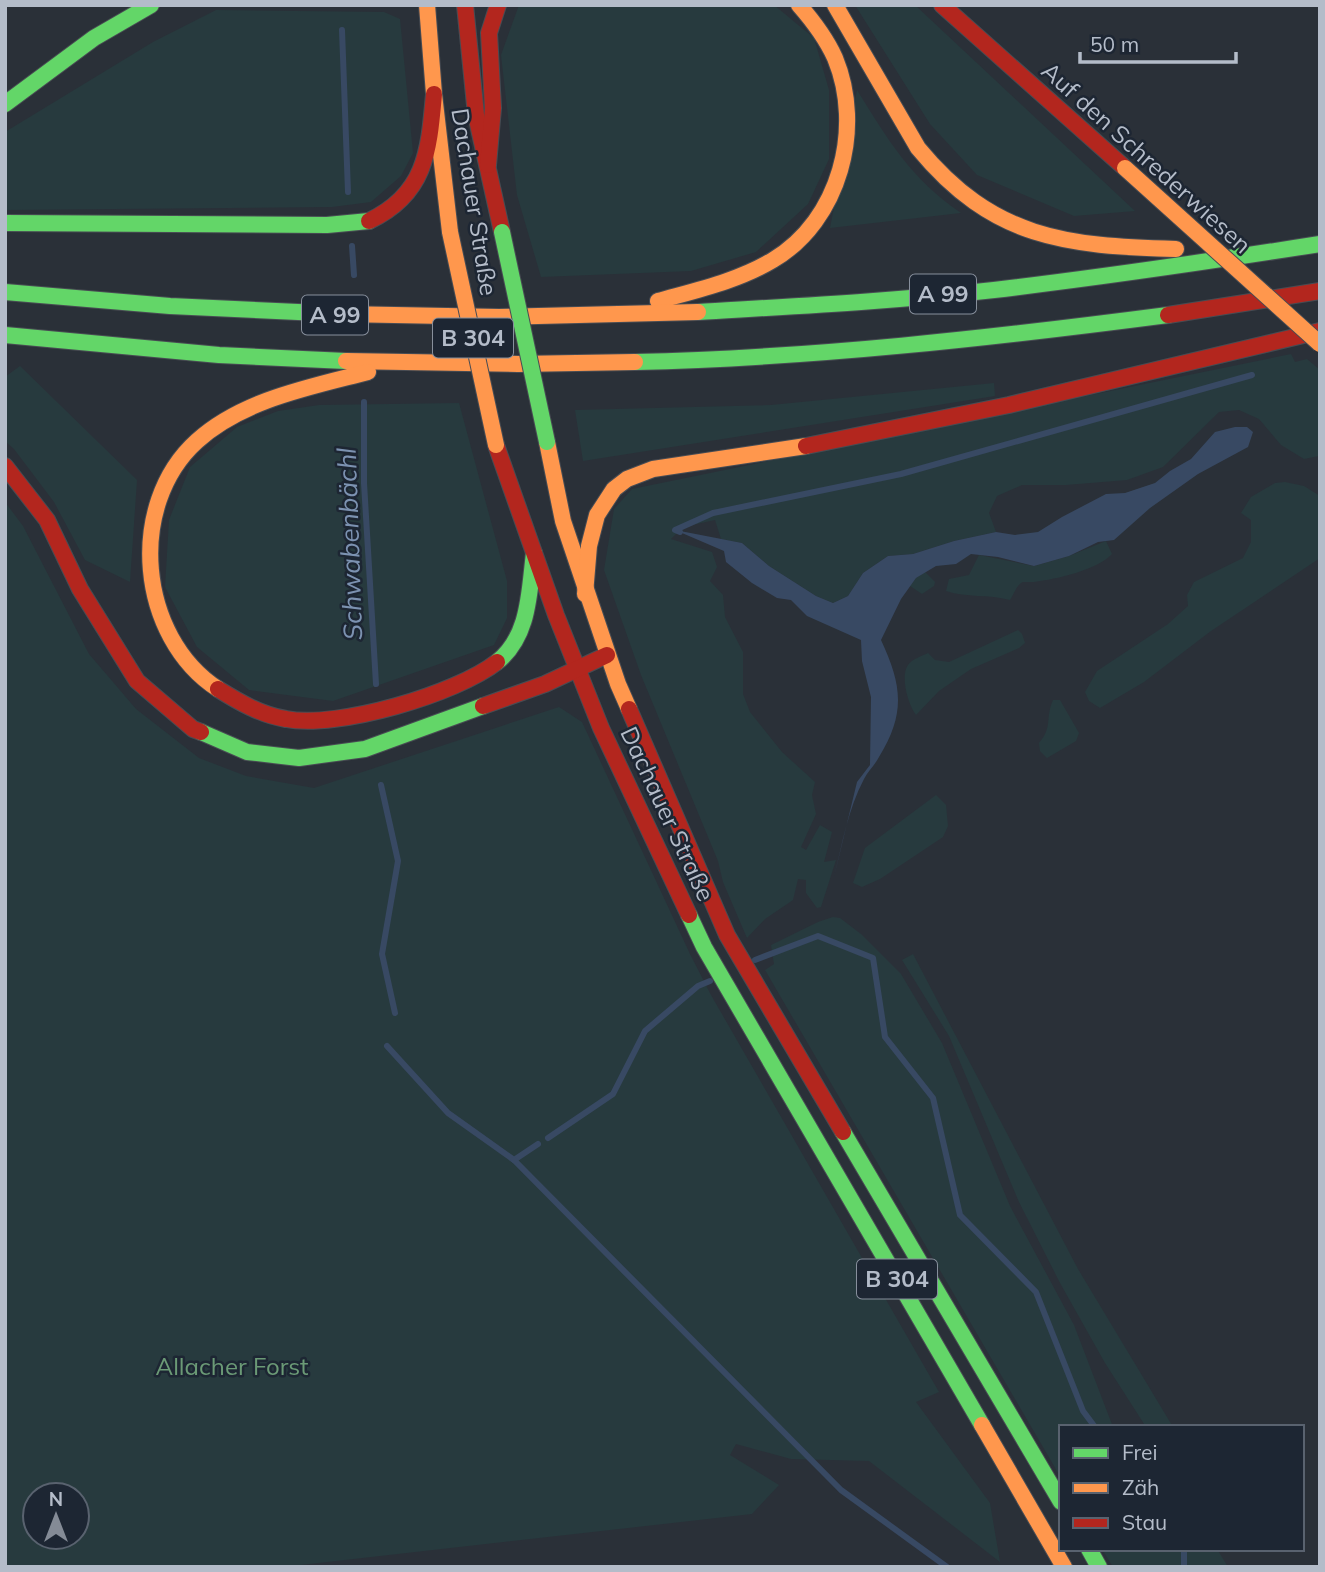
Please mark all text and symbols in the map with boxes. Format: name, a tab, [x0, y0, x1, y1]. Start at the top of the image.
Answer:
scale bar	[1080, 21, 1236, 65]
text: 50 m	[1090, 31, 1139, 57]
street label: Auf den Schrederwiesen	[1036, 55, 1258, 259]
street label: Dachauer Straße	[445, 106, 505, 298]
road number: A 99	[910, 274, 976, 314]
road number: A 99	[302, 296, 368, 334]
road number: B 304	[433, 318, 513, 358]
water label: Schwabenbächl	[330, 446, 369, 641]
street label: Dachauer Straße	[614, 722, 721, 906]
road number: B 304	[857, 1260, 937, 1298]
park label: Allacher Forst	[156, 1351, 308, 1381]
legend	[1059, 1425, 1304, 1551]
text: Frei	[1122, 1439, 1158, 1465]
text: Zäh	[1122, 1474, 1159, 1500]
north arrow	[21, 1481, 91, 1551]
text: N	[49, 1487, 63, 1511]
text: Stau	[1122, 1509, 1167, 1535]

